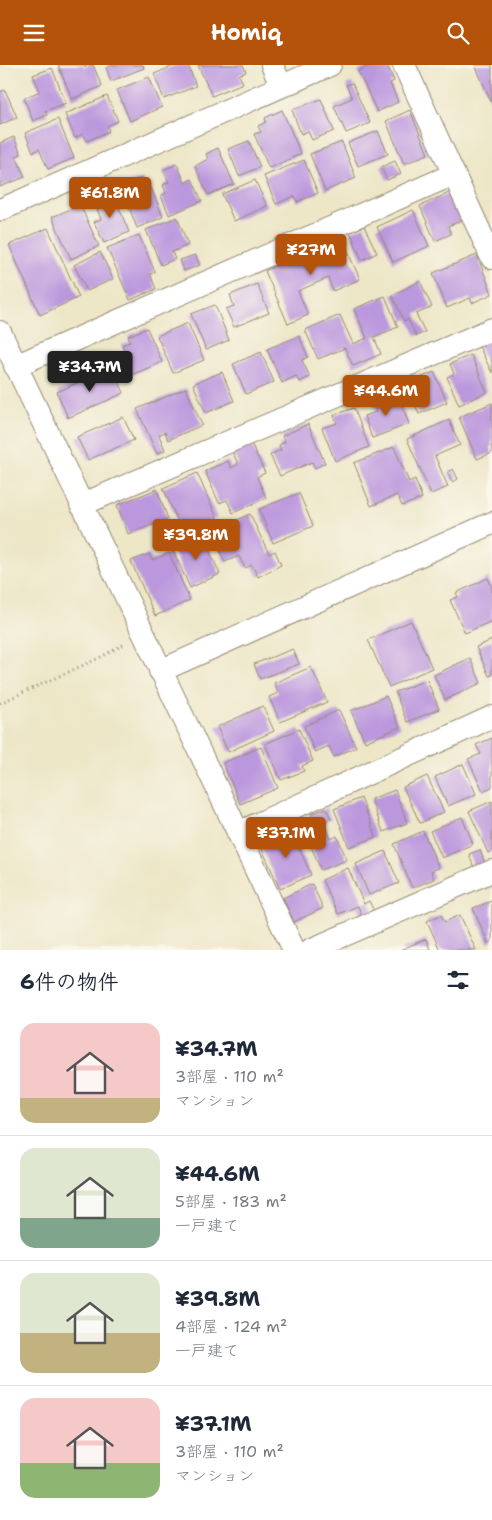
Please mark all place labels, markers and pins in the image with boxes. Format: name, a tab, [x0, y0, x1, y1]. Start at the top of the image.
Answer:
pin: ¥61.8M	[69, 177, 151, 219]
pin: ¥27M	[281, 233, 341, 276]
pin: ¥34.7M	[49, 351, 131, 393]
pin: ¥44.6M	[345, 375, 427, 417]
pin: ¥39.8M	[155, 519, 237, 561]
pin: ¥37.1M	[245, 817, 327, 859]

